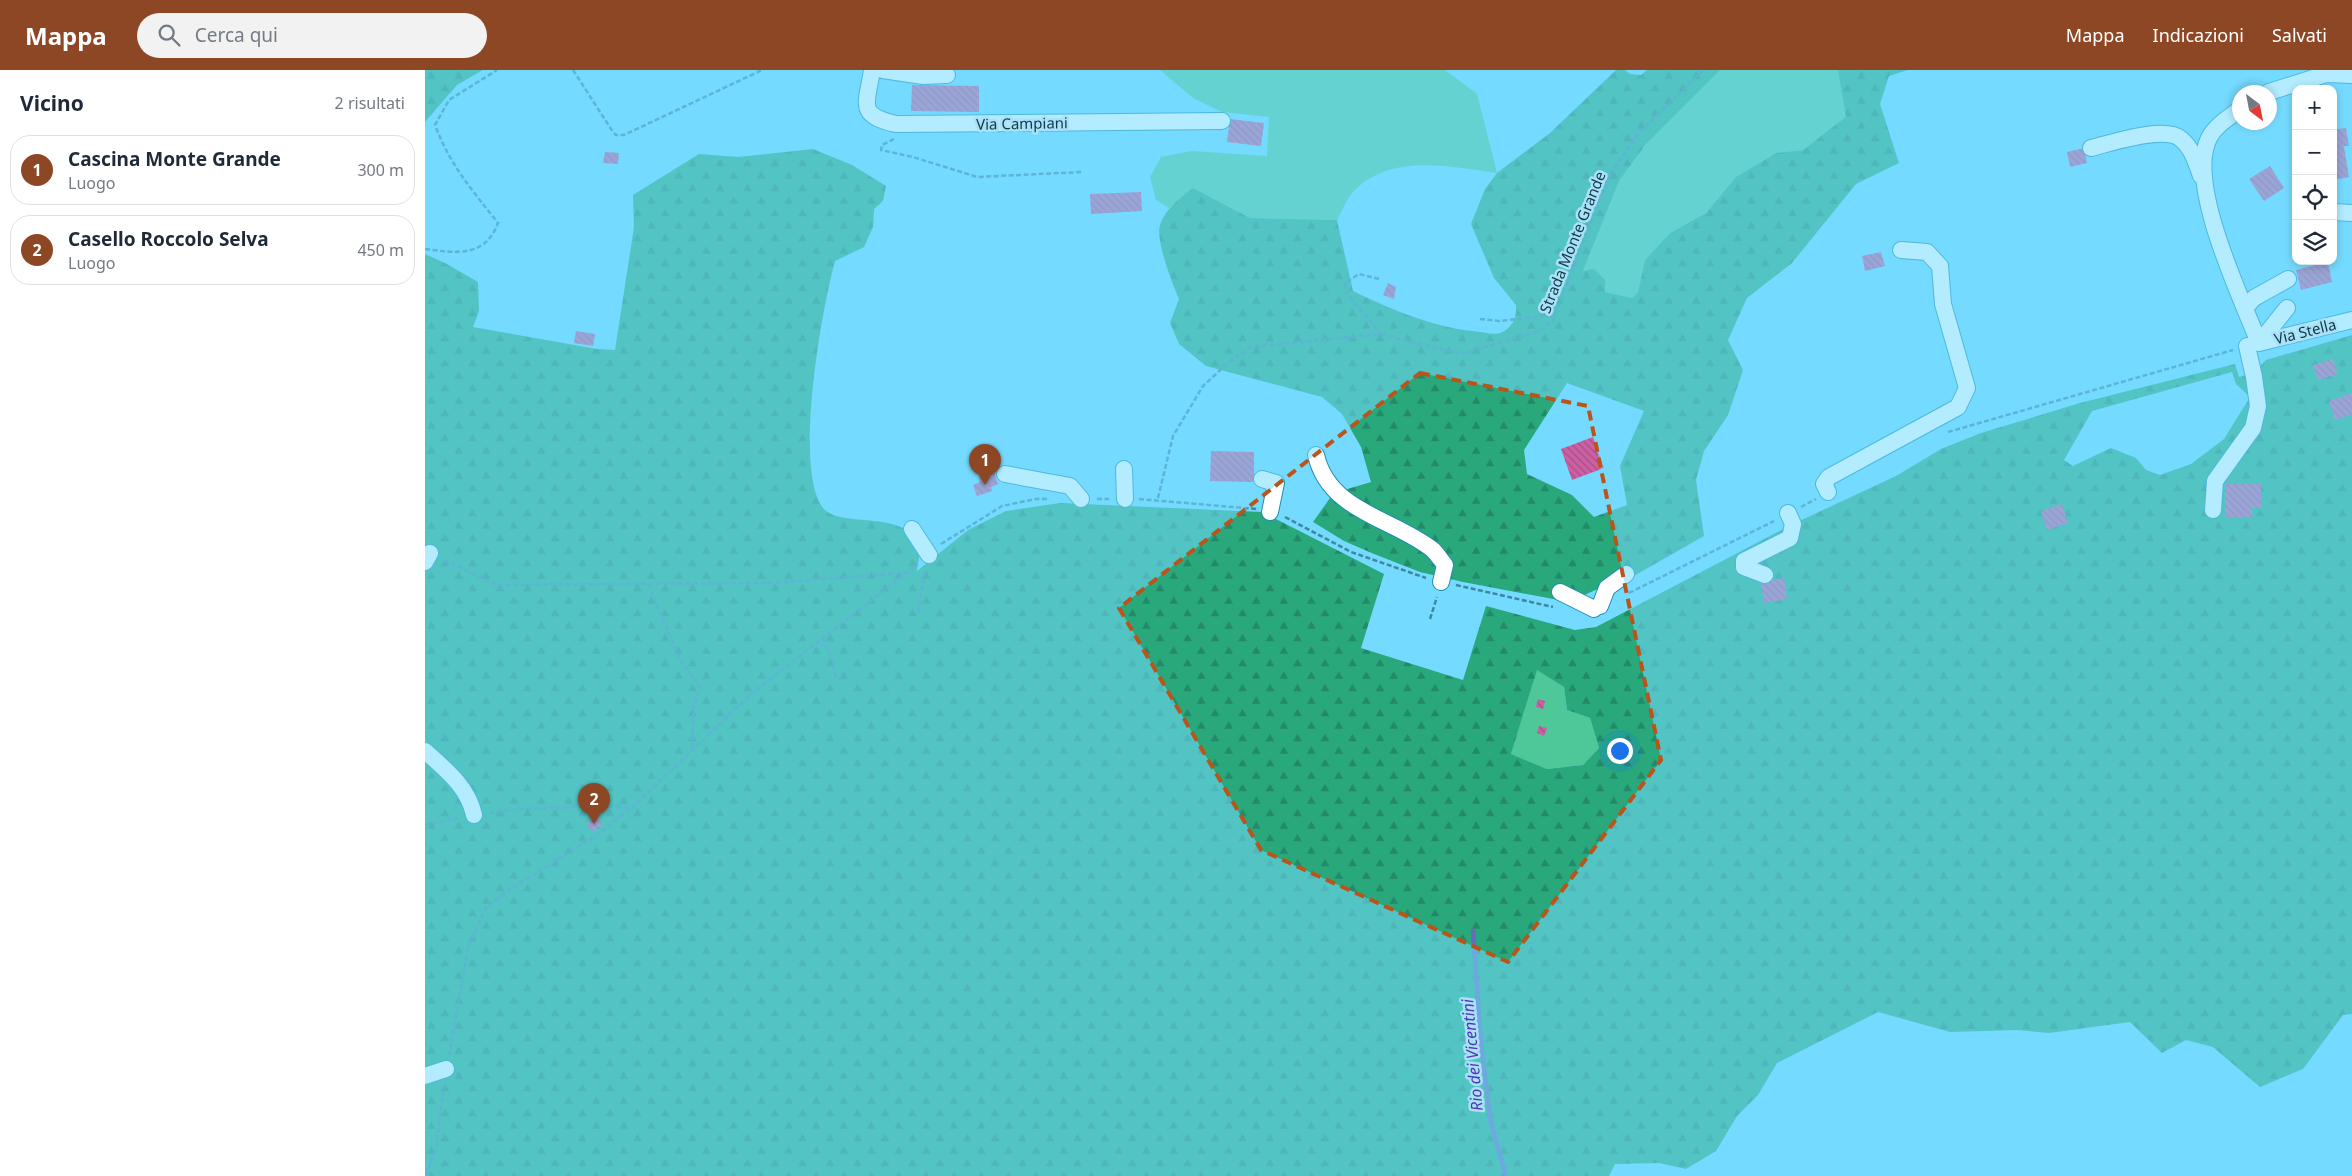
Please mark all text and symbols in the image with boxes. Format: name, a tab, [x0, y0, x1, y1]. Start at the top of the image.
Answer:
search box	[137, 13, 487, 58]
text: Mappa	[25, 19, 107, 52]
icon: search	[155, 21, 183, 49]
text: Cerca qui	[195, 22, 278, 48]
text: Mappa	[2066, 23, 2125, 47]
text: Indicazioni	[2153, 23, 2244, 47]
text: Salvati	[2272, 23, 2327, 47]
north arrow	[2232, 85, 2277, 130]
map controls	[2292, 85, 2337, 265]
button: +	[2292, 85, 2337, 130]
text: Vicino	[20, 89, 84, 117]
text: 2 risultati	[335, 92, 405, 114]
street label: Via Campiani	[976, 112, 1068, 134]
button: −	[2292, 130, 2337, 175]
text: Cascina Monte Grande	[68, 146, 281, 172]
text: 1	[32, 159, 42, 181]
text: 300 m	[357, 159, 404, 181]
street label: Strada Monte Grande	[1534, 168, 1610, 316]
text: Luogo	[68, 172, 115, 194]
button: locate	[2292, 175, 2337, 220]
button: layers	[2292, 220, 2337, 265]
text: Casello Roccolo Selva	[68, 226, 269, 252]
text: 2	[32, 239, 42, 261]
text: 450 m	[357, 239, 404, 261]
text: Luogo	[68, 252, 115, 274]
street label: Via Stella	[2272, 314, 2338, 348]
pin: 1	[969, 444, 1001, 485]
your location	[1607, 738, 1633, 764]
pin: 2	[578, 783, 610, 824]
water label: Rio dei Vicentini	[1456, 997, 1488, 1112]

